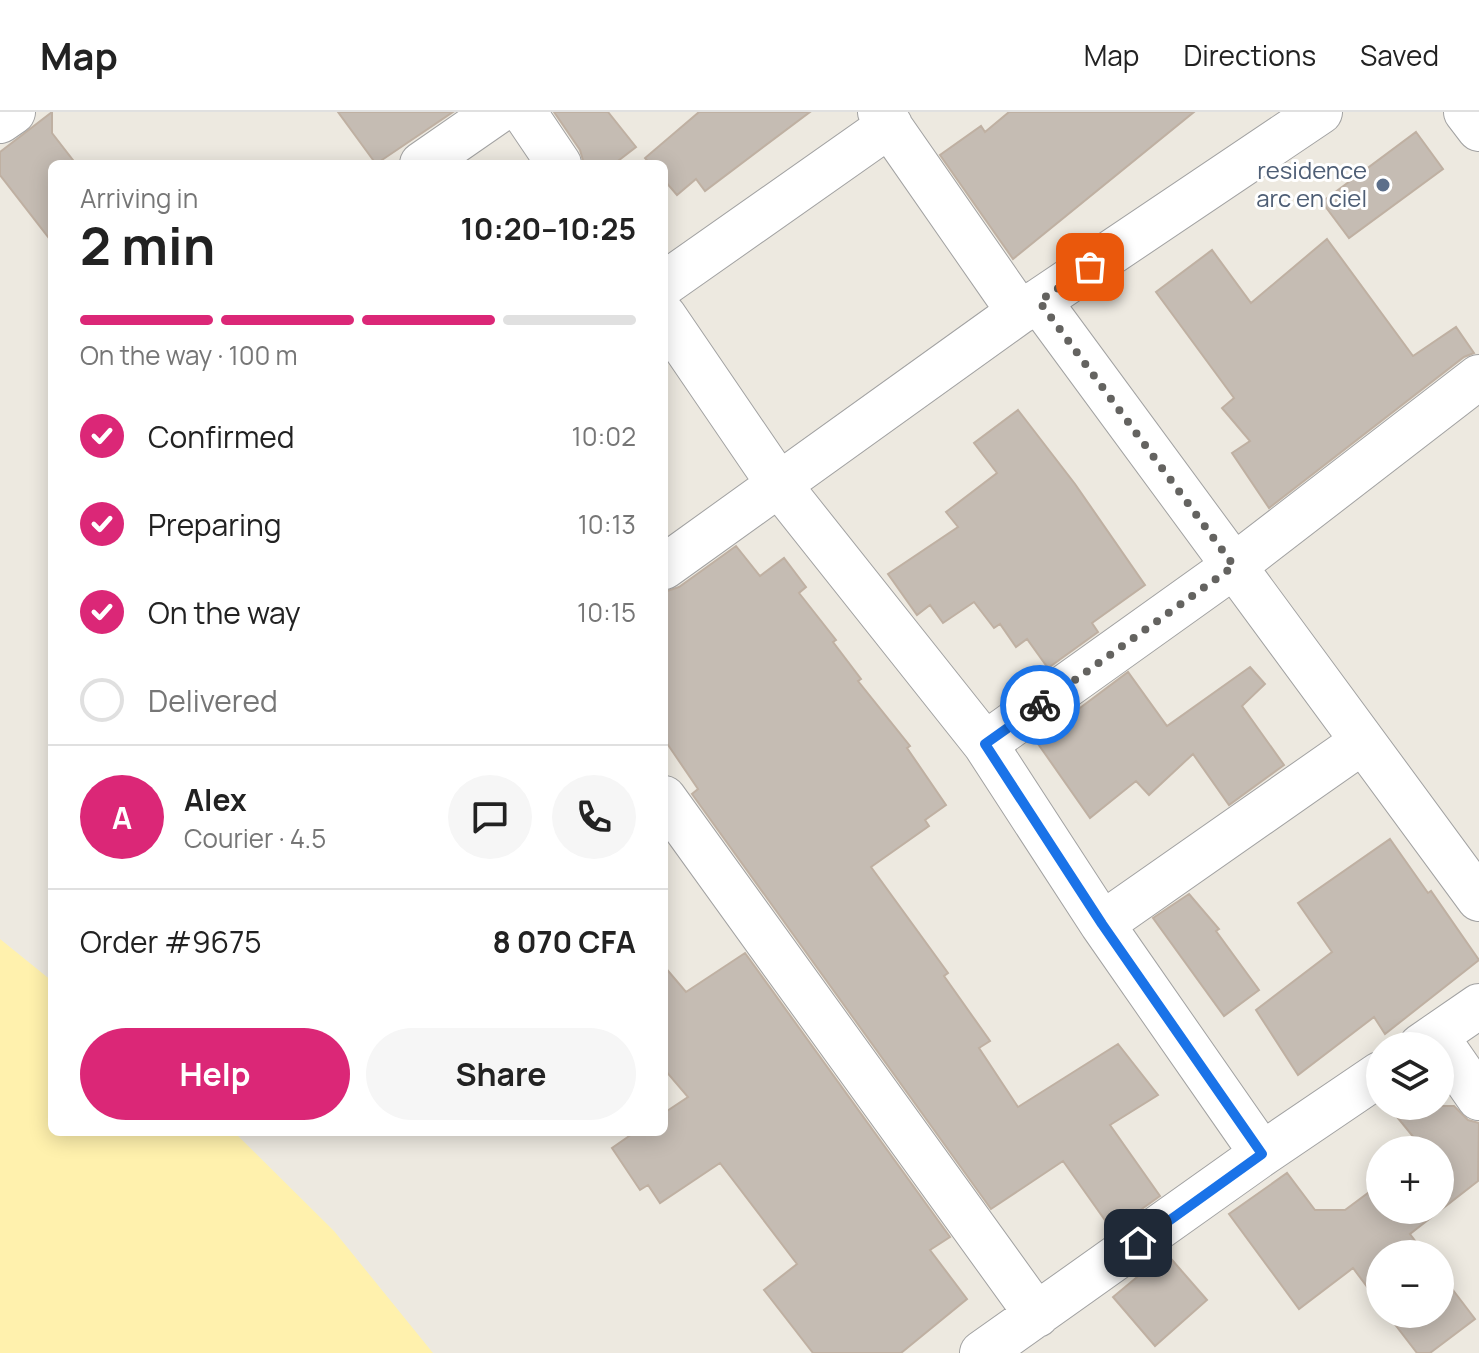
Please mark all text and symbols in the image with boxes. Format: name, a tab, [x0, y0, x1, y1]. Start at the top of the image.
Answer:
text: Map	[40, 29, 118, 81]
text: Map	[1084, 36, 1139, 74]
text: Directions	[1183, 36, 1316, 74]
text: Saved	[1360, 36, 1439, 74]
place label: residence arc en ciel	[1256, 153, 1367, 214]
marker: residence arc en ciel	[1374, 176, 1392, 194]
text: Arriving in	[80, 180, 198, 216]
text: 10:20–10:25	[461, 208, 636, 249]
text: 2 min	[80, 210, 215, 281]
pin	[1056, 233, 1124, 301]
icon: bag	[1068, 245, 1112, 289]
text: On the way · 100 m	[80, 337, 298, 373]
icon: check	[80, 414, 124, 458]
text: Confirmed	[148, 416, 295, 457]
text: 10:02	[572, 418, 636, 454]
icon: check	[80, 502, 124, 546]
text: Preparing	[148, 504, 282, 545]
text: 10:13	[578, 506, 636, 542]
icon: check	[80, 590, 124, 634]
text: On the way	[148, 592, 301, 633]
text: 10:15	[577, 594, 636, 630]
courier	[1000, 665, 1080, 745]
text: Delivered	[148, 680, 278, 721]
icon: bike	[1018, 683, 1062, 727]
button: chat	[448, 775, 532, 859]
button: phone	[552, 775, 636, 859]
text: Alex	[184, 779, 247, 820]
text: A	[112, 797, 132, 838]
text: Courier · 4.5	[184, 820, 326, 856]
text: Order #9675	[80, 921, 262, 962]
text: 8 070 CFA	[492, 921, 636, 962]
button: Help	[80, 1028, 350, 1120]
button: Share	[366, 1028, 636, 1120]
map controls	[1366, 1032, 1454, 1328]
button: layers	[1366, 1032, 1454, 1120]
button: +	[1366, 1136, 1454, 1224]
pin	[1104, 1209, 1172, 1277]
icon: home	[1116, 1221, 1160, 1265]
button: −	[1366, 1240, 1454, 1328]

